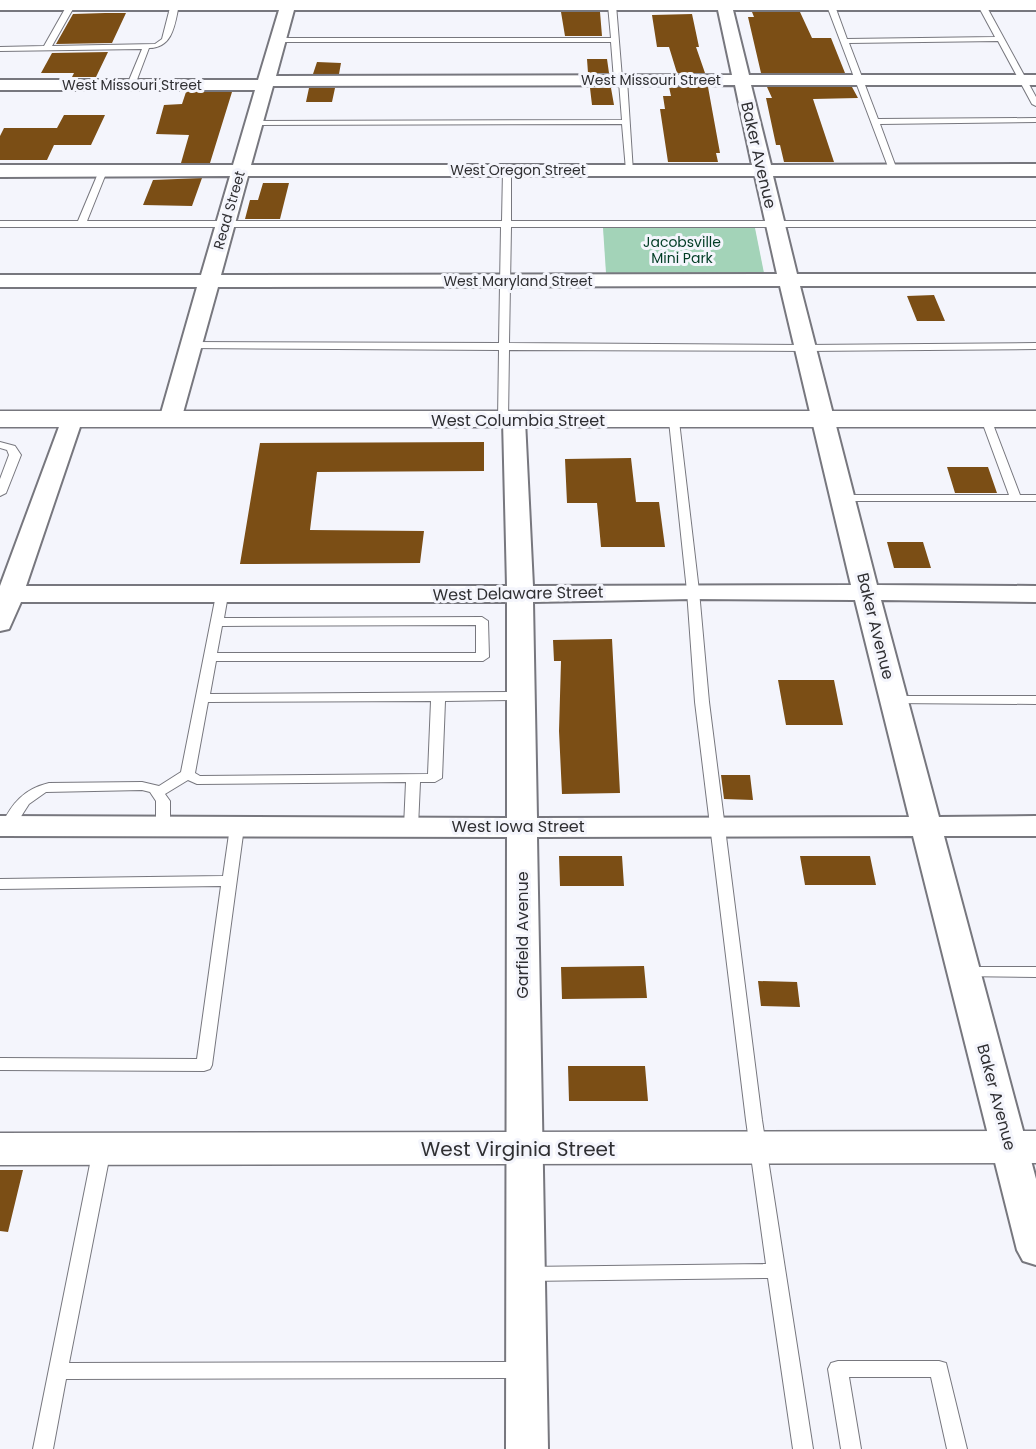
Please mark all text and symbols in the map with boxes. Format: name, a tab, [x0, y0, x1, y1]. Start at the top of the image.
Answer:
street label: West Missouri Street	[581, 70, 721, 90]
street label: West Missouri Street	[62, 75, 202, 95]
street label: Baker Avenue	[735, 99, 782, 211]
street label: West Oregon Street	[450, 160, 586, 180]
street label: Read Street	[208, 168, 250, 252]
park label: Jacobsville Mini Park	[643, 232, 721, 268]
street label: West Maryland Street	[443, 271, 593, 291]
street label: West Columbia Street	[431, 409, 605, 432]
street label: Baker Avenue	[851, 570, 900, 682]
street label: West Delaware Street	[432, 581, 604, 606]
street label: West Iowa Street	[451, 815, 585, 838]
street label: Garfield Avenue	[511, 871, 534, 999]
street label: Baker Avenue	[971, 1041, 1022, 1153]
street label: West Virginia Street	[421, 1135, 615, 1163]

